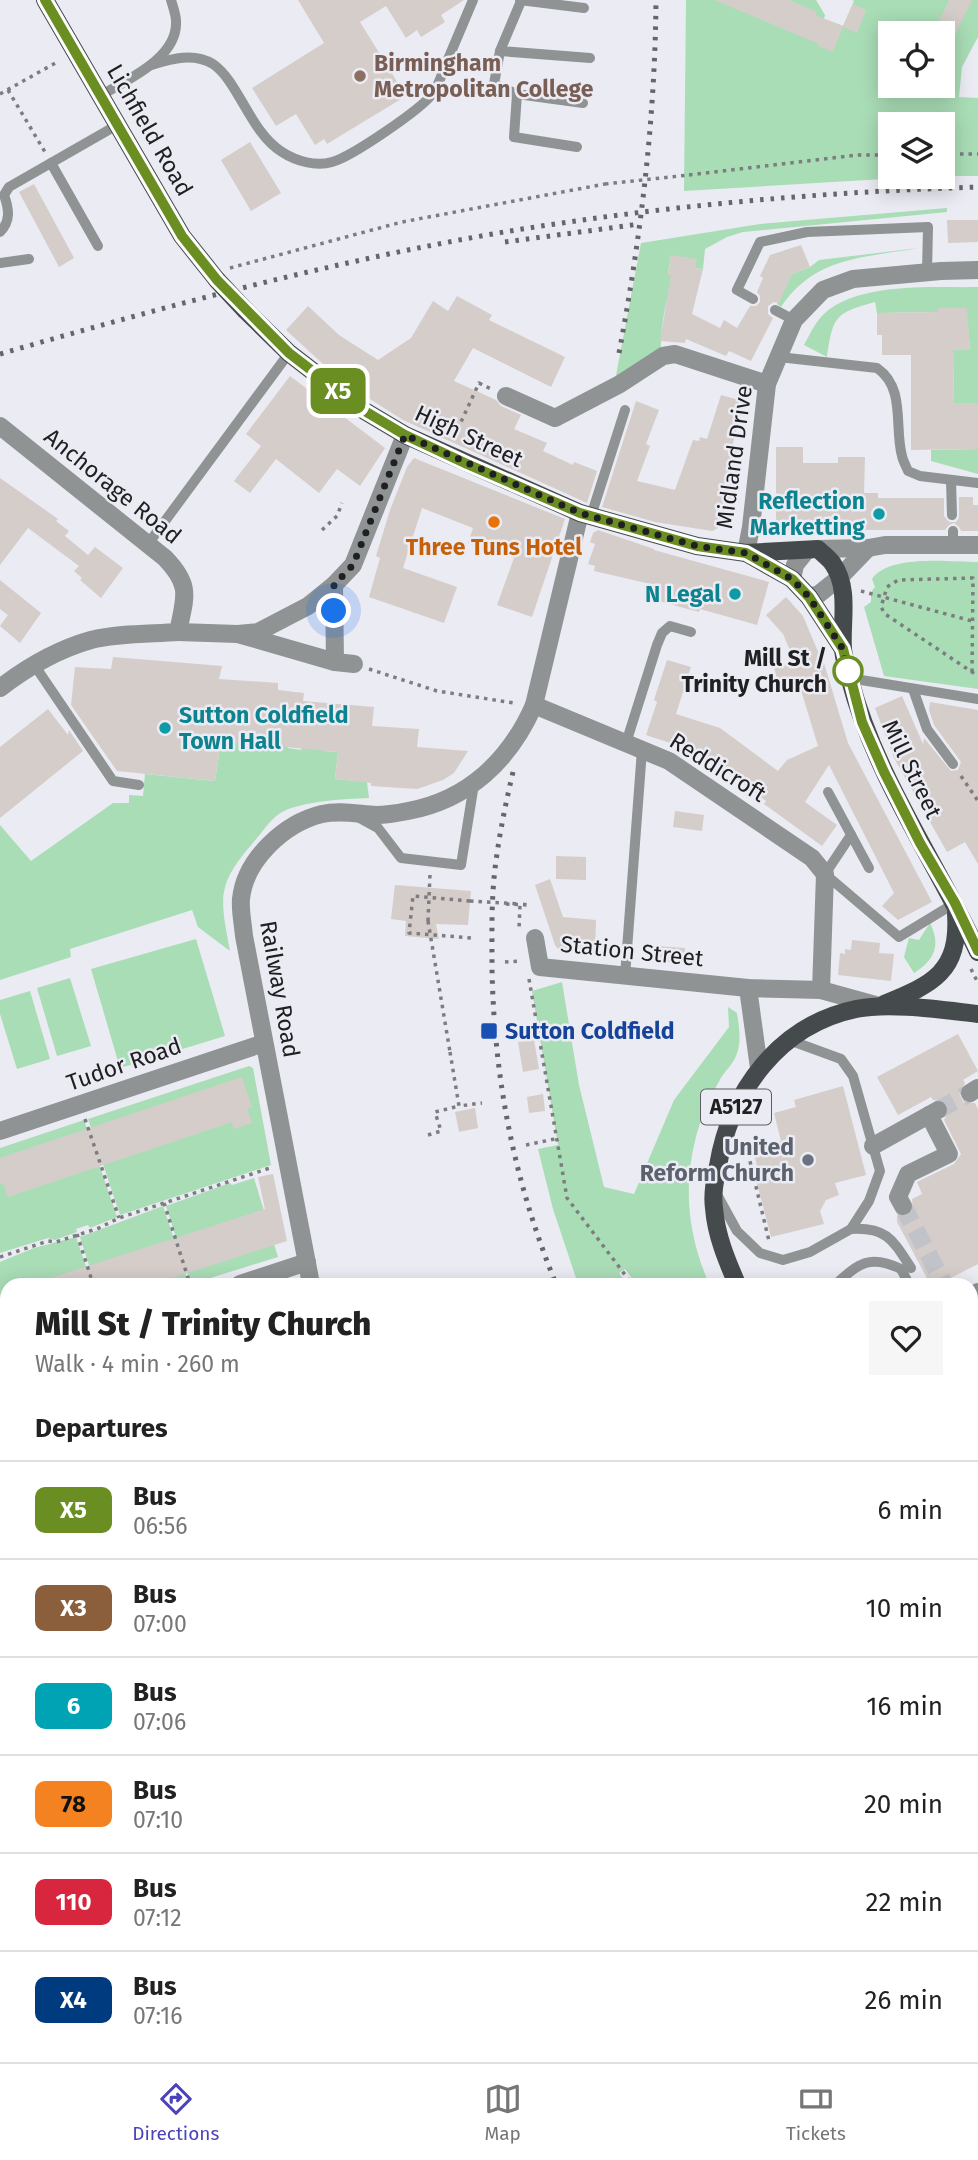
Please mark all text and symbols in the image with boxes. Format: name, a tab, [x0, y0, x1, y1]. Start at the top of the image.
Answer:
map controls	[878, 21, 955, 189]
button: locate	[878, 21, 955, 98]
place label: Birmingham Metropolitan College	[374, 49, 594, 103]
street label: Lichfield Road	[101, 59, 199, 201]
marker: Birmingham Metropolitan College	[352, 68, 368, 84]
button: layers	[878, 112, 955, 189]
line badge: X5	[306, 368, 370, 414]
text: X5	[325, 377, 351, 405]
street label: Midland Drive	[710, 383, 758, 531]
street label: High Street	[410, 399, 528, 474]
street label: Anchorage Road	[39, 422, 187, 550]
place label: Reflection Marketting	[750, 487, 865, 541]
marker: Reflection Marketting	[871, 506, 887, 522]
marker: Three Tuns Hotel	[486, 514, 502, 530]
place label: Three Tuns Hotel	[406, 533, 582, 561]
place label: N Legal	[645, 580, 721, 608]
marker: N Legal	[727, 586, 743, 602]
your location	[316, 593, 351, 628]
place label: Mill St / Trinity Church	[681, 644, 827, 698]
marker: Mill St / Trinity Church	[833, 656, 863, 686]
place label: Sutton Coldfield Town Hall	[179, 701, 349, 755]
street label: Mill Street	[876, 715, 948, 824]
marker: Sutton Coldfield Town Hall	[157, 720, 173, 736]
street label: Reddicroft	[664, 726, 772, 808]
street label: Railway Road	[254, 918, 306, 1060]
street label: Station Street	[559, 930, 705, 972]
place label: Sutton Coldfield	[505, 1017, 675, 1045]
marker: Sutton Coldfield	[479, 1021, 499, 1041]
street label: Tudor Road	[63, 1031, 185, 1097]
road number: A5127	[701, 1090, 771, 1124]
place label: United Reform Church	[640, 1133, 794, 1187]
marker: United Reform Church	[800, 1152, 816, 1168]
button: heart	[869, 1301, 943, 1375]
text: Mill St / Trinity Church	[35, 1304, 371, 1344]
text: Walk · 4 min · 260 m	[35, 1350, 240, 1378]
text: Departures	[35, 1413, 168, 1444]
text: Bus	[133, 1481, 176, 1512]
text: 6 min	[877, 1495, 943, 1526]
text: X5	[60, 1496, 87, 1524]
text: 06:56	[133, 1512, 188, 1540]
text: Bus	[133, 1579, 176, 1610]
text: 10 min	[865, 1593, 943, 1624]
text: X3	[60, 1594, 87, 1622]
text: 07:00	[133, 1610, 187, 1638]
text: Bus	[133, 1677, 176, 1708]
text: 16 min	[866, 1691, 943, 1722]
text: 6	[67, 1692, 80, 1720]
text: 07:06	[133, 1708, 186, 1736]
text: Bus	[133, 1775, 176, 1806]
text: 20 min	[864, 1789, 943, 1820]
text: 78	[61, 1790, 86, 1818]
text: 07:10	[133, 1806, 183, 1834]
text: Bus	[133, 1873, 176, 1904]
text: 22 min	[866, 1887, 943, 1918]
text: 110	[56, 1888, 91, 1916]
text: 07:12	[133, 1904, 182, 1932]
text: Bus	[133, 1971, 176, 2002]
text: 26 min	[865, 1985, 943, 2016]
text: X4	[60, 1986, 87, 2014]
text: 07:16	[133, 2002, 182, 2030]
tab: Directions	[132, 2080, 219, 2145]
tab: Map	[484, 2080, 522, 2145]
tab: Tickets	[786, 2080, 846, 2145]

